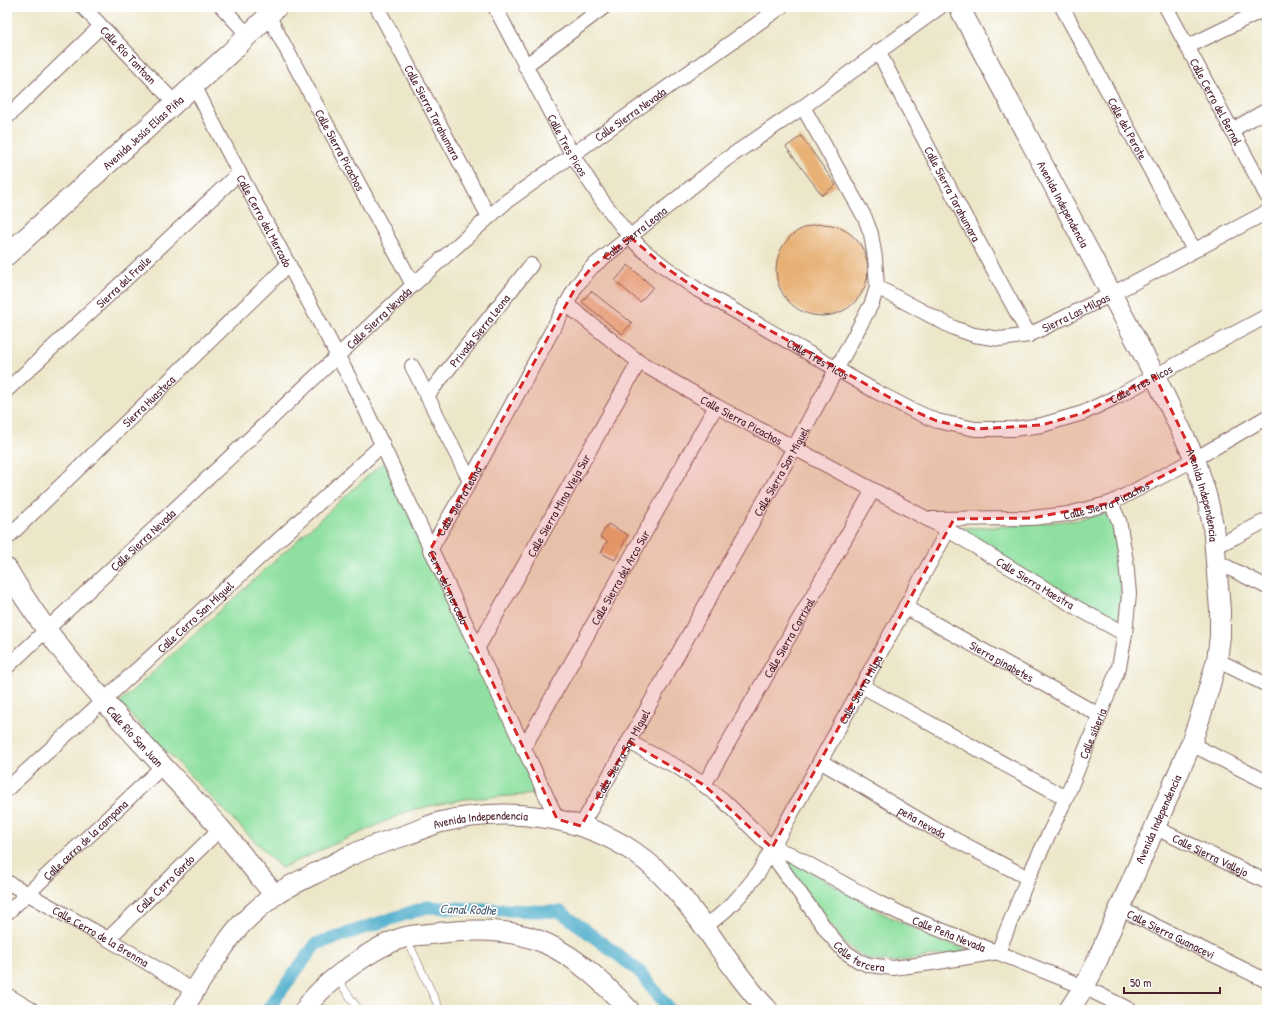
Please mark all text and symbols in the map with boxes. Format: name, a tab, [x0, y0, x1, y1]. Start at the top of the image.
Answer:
street label: Calle Río Tantoan	[97, 22, 161, 88]
street label: Calle Cerro del Bernal	[1186, 55, 1247, 149]
street label: Calle Sierra Tarahumara	[401, 61, 465, 163]
street label: Calle Sierra Nevada	[591, 83, 669, 145]
street label: Avenida Jesús Elías Piña	[98, 91, 187, 173]
street label: Calle del Perote	[1104, 94, 1152, 163]
street label: Calle Sierra Picachos	[311, 106, 370, 194]
street label: Calle Tres Picos	[544, 111, 593, 180]
street label: Calle Sierra Tarahumara	[921, 143, 985, 244]
street label: Avenida Independencia	[1034, 158, 1094, 250]
street label: Calle Cerro del Mercado	[233, 171, 297, 270]
street label: Calle Sierra Leona	[599, 202, 670, 264]
street label: Sierra del Fraile	[92, 251, 155, 311]
street label: Calle Sierra Nevada	[342, 282, 415, 352]
street label: Sierra Las Milpas	[1039, 288, 1113, 336]
street label: Privada Sierra Leona	[445, 290, 514, 370]
street label: Calle Tres Picos	[784, 334, 853, 383]
street label: Calle Tres Picos	[1107, 360, 1176, 407]
street label: Sierra Huasteca	[118, 371, 179, 430]
street label: Calle Sierra Picachos	[698, 391, 786, 449]
street label: Calle Sierra San Miguel	[749, 423, 813, 519]
street label: Avenida Independencia	[1183, 446, 1223, 542]
street label: Calle Sierra Mina Vieja Sur	[522, 450, 594, 560]
street label: Calle Sierra Leona	[432, 462, 485, 539]
street label: Calle Sierra Picachos	[1062, 476, 1152, 523]
street label: Calle Sierra Nevada	[106, 504, 179, 574]
street label: Calle Sierra del Arco Sur	[586, 526, 653, 628]
street label: Cerro del mercado	[424, 547, 473, 627]
street label: Calle Sierra Maestra	[993, 553, 1078, 613]
street label: Calle Cerro San Miguel	[153, 576, 238, 656]
street label: Calle Sierra Carrizal	[759, 593, 819, 681]
street label: Sierra pinabetes	[967, 636, 1037, 686]
street label: Calle Sierra Milpa	[834, 651, 886, 727]
street label: Calle Río San Juan	[103, 702, 168, 770]
street label: Calle Sierra San Miguel	[590, 705, 654, 802]
street label: Calle siberia	[1074, 705, 1110, 761]
street label: Avenida Independencia	[1131, 772, 1185, 866]
street label: Calle cerro de la campana	[39, 795, 131, 884]
street label: peña nevada	[896, 801, 949, 842]
street label: Avenida Independencia	[431, 806, 529, 832]
street label: Calle Sierra Vallejo	[1170, 829, 1252, 880]
street label: Calle Cerro Gordo	[131, 850, 198, 917]
water label: Canal Rodhe	[439, 899, 497, 919]
street label: Calle Cerro de la Brenma	[49, 901, 152, 970]
street label: Calle Sierra Guanacevi	[1124, 905, 1218, 963]
street label: Calle Peña Nevada	[910, 911, 989, 956]
street label: Calle tercera	[830, 937, 886, 975]
scale bar	[1124, 969, 1220, 995]
text: 50 m	[1130, 974, 1151, 991]

